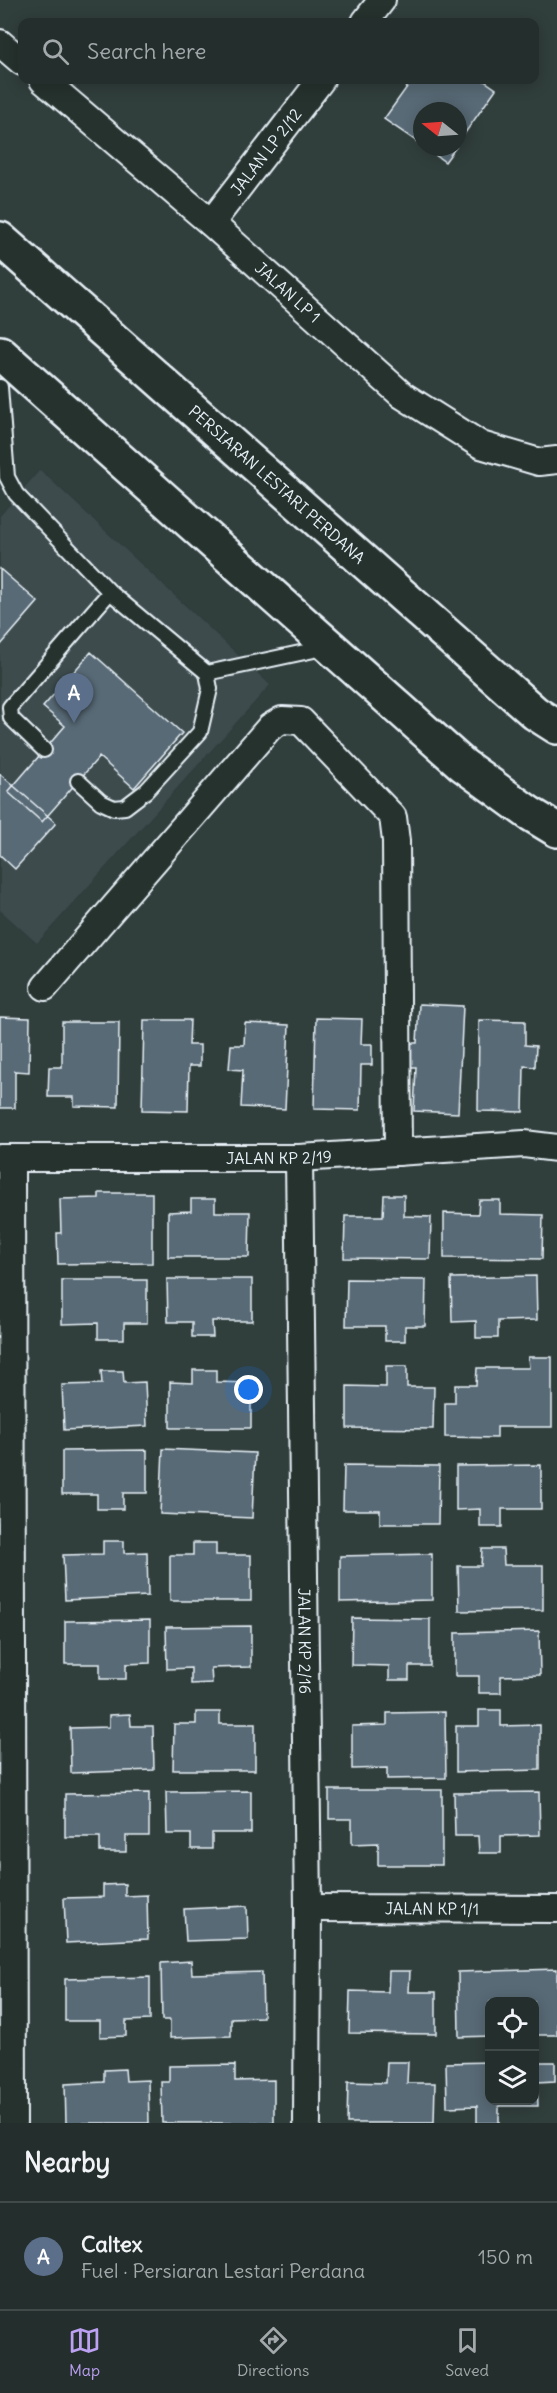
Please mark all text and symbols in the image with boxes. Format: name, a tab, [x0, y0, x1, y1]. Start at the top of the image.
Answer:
search box	[18, 18, 539, 84]
icon: search	[39, 35, 72, 68]
text: Search here	[87, 37, 206, 65]
north arrow	[413, 102, 467, 156]
street label: JALAN LP 2/12	[226, 104, 306, 199]
street label: JALAN LP 1	[251, 258, 325, 327]
street label: PERSIARAN LESTARI PERDANA	[185, 401, 369, 568]
pin: A	[54, 674, 94, 723]
street label: JALAN KP 2/19	[226, 1146, 333, 1168]
your location	[234, 1375, 263, 1404]
street label: JALAN KP 2/16	[294, 1588, 315, 1694]
street label: JALAN KP 1/1	[385, 1898, 479, 1919]
map controls	[485, 1997, 539, 2105]
button: locate	[485, 1997, 539, 2051]
button: layers	[485, 2051, 539, 2105]
text: Nearby	[24, 2146, 110, 2179]
text: Caltex	[81, 2230, 143, 2258]
text: A	[37, 2244, 50, 2269]
text: 150 m	[478, 2244, 533, 2269]
text: Fuel · Persiaran Lestari Perdana	[81, 2258, 365, 2283]
tab: Map	[68, 2324, 101, 2380]
tab: Directions	[237, 2324, 309, 2380]
tab: Saved	[445, 2324, 489, 2380]

